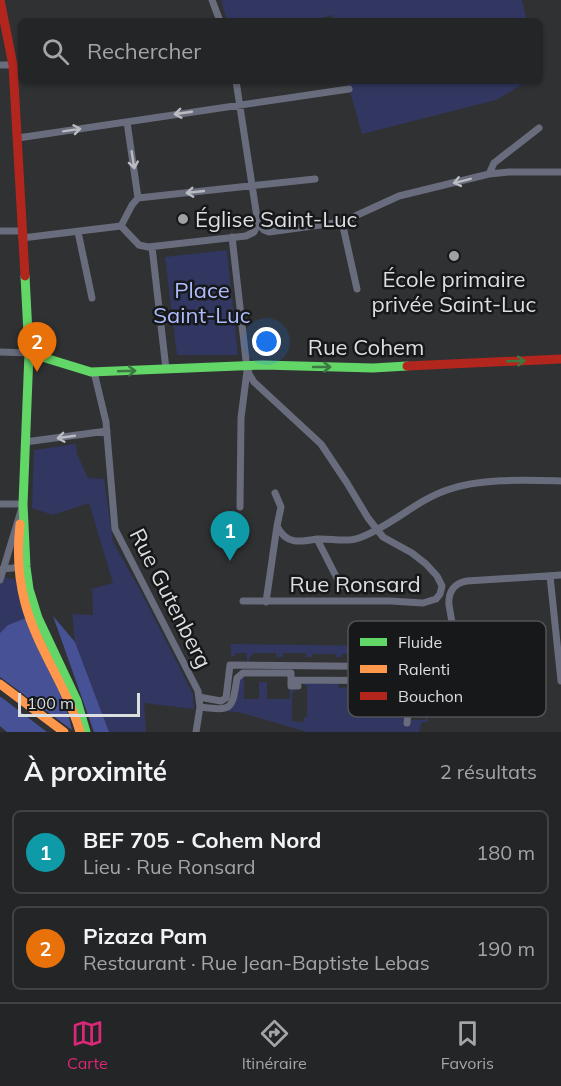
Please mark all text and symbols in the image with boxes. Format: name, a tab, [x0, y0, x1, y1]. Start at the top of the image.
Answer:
search box	[18, 18, 543, 84]
icon: search	[39, 35, 72, 68]
text: Rechercher	[87, 37, 201, 65]
one-way arrow	[173, 108, 193, 119]
one-way arrow	[62, 125, 81, 136]
one-way arrow	[127, 150, 138, 169]
one-way arrow	[452, 176, 471, 188]
one-way arrow	[186, 187, 206, 198]
place label: Église Saint-Luc	[195, 205, 358, 233]
marker: Église Saint-Luc	[176, 212, 190, 226]
marker: École primaire privée Saint-Luc	[447, 249, 461, 263]
place label: École primaire privée Saint-Luc	[372, 265, 537, 318]
park label: Place Saint-Luc	[153, 276, 251, 329]
pin: 2	[18, 322, 57, 372]
your location	[252, 327, 281, 356]
street label: Rue Cohem	[308, 333, 424, 361]
one-way arrow	[505, 355, 525, 366]
one-way arrow	[311, 361, 331, 373]
one-way arrow	[116, 365, 136, 376]
one-way arrow	[57, 431, 77, 442]
pin: 1	[210, 512, 250, 561]
street label: Rue Gutenberg	[124, 523, 218, 673]
street label: Rue Ronsard	[289, 570, 421, 598]
legend	[348, 621, 546, 717]
text: Fluide	[398, 632, 442, 652]
text: Ralenti	[398, 659, 450, 679]
text: Bouchon	[398, 686, 463, 706]
scale bar	[18, 690, 140, 718]
text: 100 m	[27, 693, 74, 713]
text: À proximité	[24, 755, 167, 788]
text: 2 résultats	[440, 759, 537, 784]
text: BEF 705 - Cohem Nord	[83, 826, 321, 854]
text: 1	[40, 840, 52, 865]
text: 180 m	[476, 840, 535, 865]
text: Lieu · Rue Ronsard	[83, 854, 255, 879]
text: Pizaza Pam	[83, 922, 207, 950]
text: 2	[40, 936, 52, 961]
text: 190 m	[476, 936, 535, 961]
text: Restaurant · Rue Jean-Baptiste Lebas	[83, 950, 430, 975]
tab: Carte	[67, 1017, 108, 1073]
tab: Itinéraire	[242, 1017, 307, 1073]
tab: Favoris	[441, 1017, 494, 1073]

